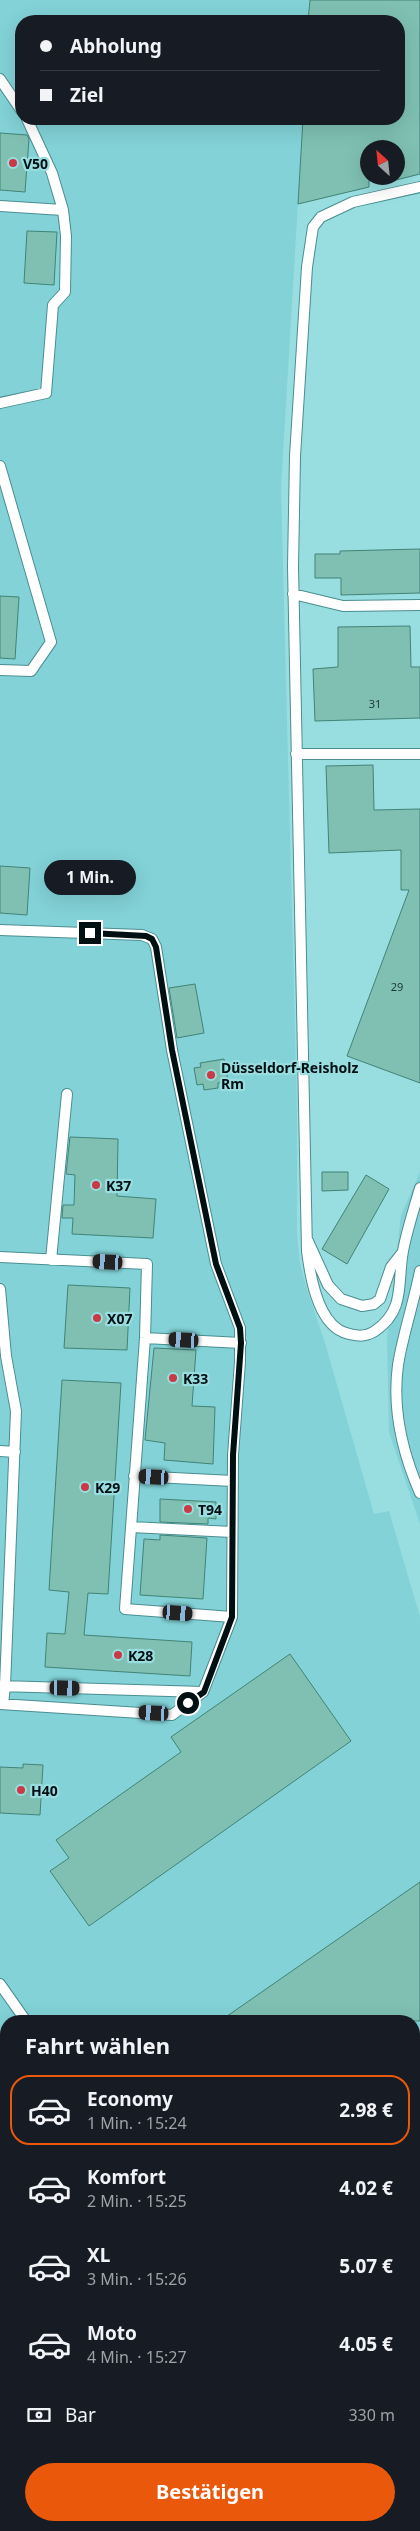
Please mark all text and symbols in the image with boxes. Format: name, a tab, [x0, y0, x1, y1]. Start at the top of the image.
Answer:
text: Abholung	[70, 33, 162, 59]
text: Ziel	[70, 82, 104, 108]
north arrow	[360, 140, 405, 185]
map controls	[360, 140, 405, 185]
place label: V50	[23, 154, 48, 173]
marker: V50	[7, 157, 19, 169]
house number: 31	[369, 696, 381, 711]
callout: 1 Min.	[44, 860, 136, 896]
text: 1 Min.	[66, 866, 114, 888]
route end	[79, 922, 101, 944]
house number: 29	[391, 979, 403, 994]
place label: Düsseldorf-Reisholz Rm	[221, 1058, 358, 1093]
marker: Düsseldorf-Reisholz Rm	[205, 1069, 217, 1081]
place label: K37	[106, 1176, 131, 1195]
marker: K37	[90, 1179, 102, 1191]
car	[92, 1254, 123, 1270]
place label: X07	[107, 1309, 132, 1328]
marker: X07	[91, 1312, 103, 1324]
car	[168, 1332, 199, 1348]
place label: K33	[183, 1369, 208, 1388]
marker: K33	[167, 1372, 179, 1384]
car	[138, 1469, 169, 1485]
place label: K29	[95, 1478, 120, 1497]
marker: K29	[79, 1481, 91, 1493]
place label: T94	[198, 1500, 222, 1519]
marker: T94	[182, 1503, 194, 1515]
car	[162, 1604, 193, 1622]
place label: K28	[128, 1646, 153, 1665]
marker: K28	[112, 1649, 124, 1661]
car	[49, 1680, 80, 1696]
route start	[177, 1692, 199, 1714]
car	[138, 1705, 169, 1721]
place label: H40	[31, 1781, 58, 1800]
marker: H40	[15, 1784, 27, 1796]
text: Fahrt wählen	[25, 2030, 170, 2060]
text: Economy	[87, 2086, 173, 2112]
icon: car	[27, 2088, 72, 2133]
text: 2.98 €	[339, 2097, 393, 2123]
text: 1 Min. · 15:24	[87, 2112, 187, 2134]
text: Komfort	[87, 2164, 166, 2190]
icon: car	[27, 2166, 72, 2211]
text: 4.02 €	[339, 2175, 393, 2201]
text: 2 Min. · 15:25	[87, 2190, 187, 2212]
text: XL	[87, 2242, 110, 2268]
icon: car	[27, 2244, 72, 2289]
text: 5.07 €	[339, 2253, 393, 2279]
text: 3 Min. · 15:26	[87, 2268, 187, 2290]
text: Moto	[87, 2320, 137, 2346]
icon: car	[27, 2322, 72, 2367]
text: 4.05 €	[339, 2331, 393, 2357]
text: 4 Min. · 15:27	[87, 2346, 187, 2368]
icon: cash	[25, 2401, 53, 2429]
text: Bar	[65, 2402, 96, 2428]
text: 330 m	[348, 2404, 395, 2426]
button: Bestätigen	[25, 2463, 395, 2521]

